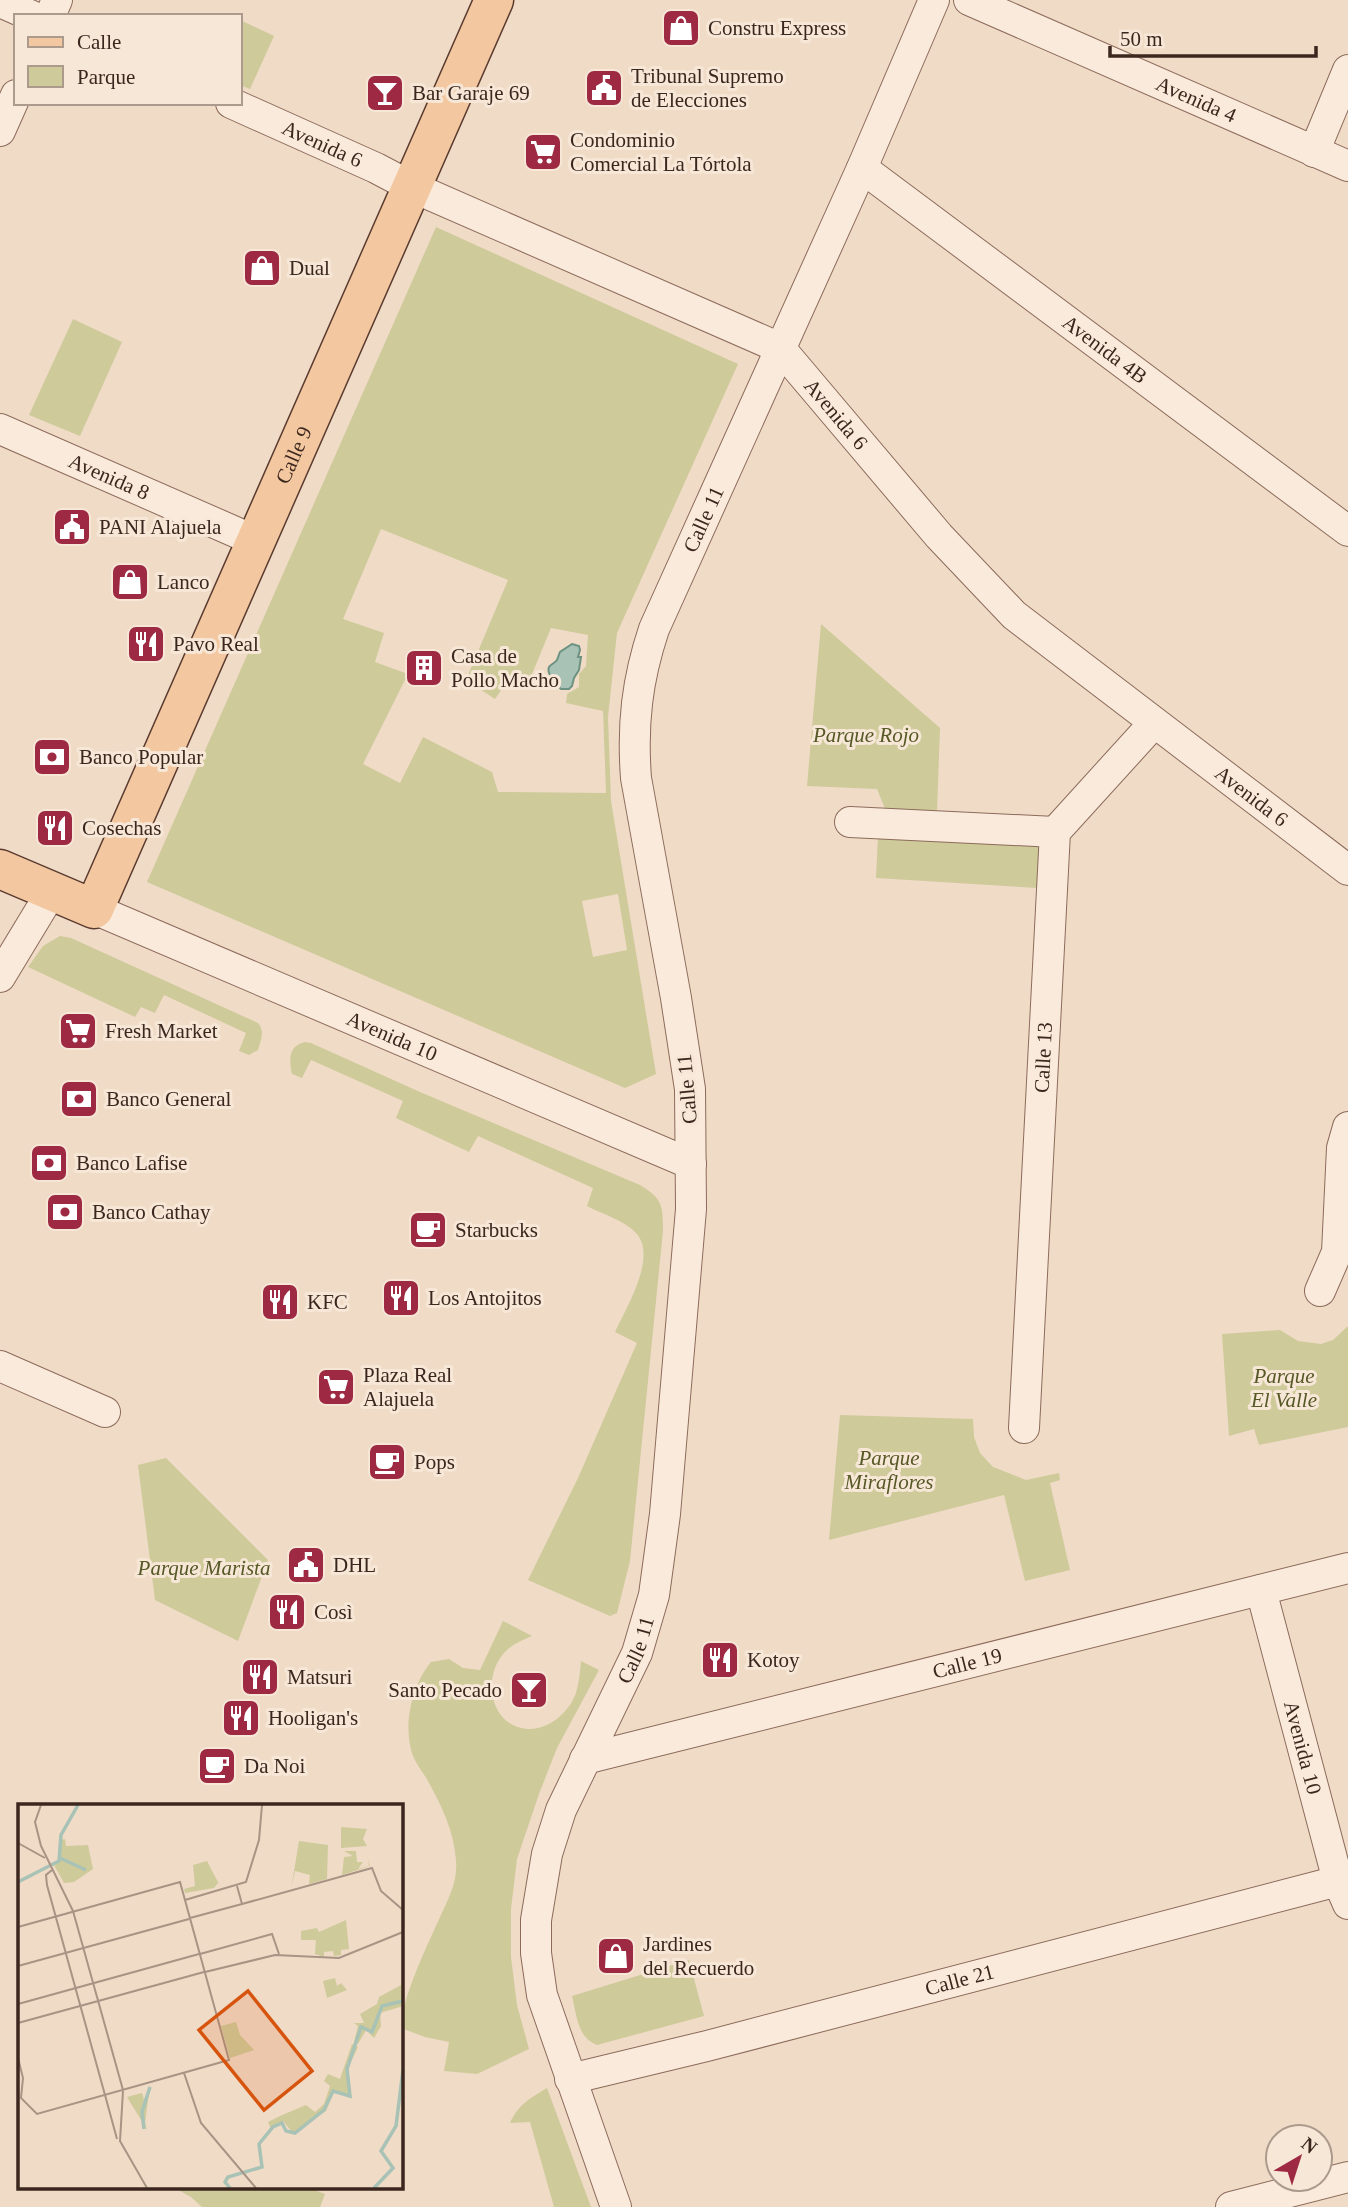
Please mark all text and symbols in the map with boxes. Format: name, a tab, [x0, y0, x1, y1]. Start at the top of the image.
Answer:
shop icon: Constru Express	[660, 7, 702, 49]
legend	[14, 14, 242, 105]
scale bar	[1110, 14, 1316, 58]
place label: Constru Express	[708, 16, 846, 40]
text: 50 m	[1120, 27, 1163, 51]
text: Calle	[77, 30, 121, 54]
place label: Tribunal Supremo de Elecciones	[631, 64, 784, 112]
text: Parque	[77, 65, 135, 89]
public building icon: Tribunal Supremo de Elecciones	[583, 67, 625, 109]
street label: Avenida 4	[1152, 71, 1241, 128]
bar icon: Bar Garaje 69	[364, 72, 406, 114]
place label: Bar Garaje 69	[412, 81, 530, 105]
street label: Avenida 6	[278, 115, 366, 172]
place label: Condominio Comercial La Tórtola	[570, 128, 752, 176]
supermarket icon: Condominio Comercial La Tórtola	[522, 131, 564, 173]
shop icon: Dual	[241, 247, 283, 289]
place label: Dual	[289, 256, 330, 280]
street label: Avenida 4B	[1058, 310, 1152, 389]
street label: Avenida 6	[799, 374, 873, 455]
street label: Calle 9	[271, 423, 317, 487]
street label: Avenida 8	[65, 449, 153, 505]
street label: Calle 11	[678, 482, 729, 556]
public building icon: PANI Alajuela	[51, 506, 93, 548]
place label: PANI Alajuela	[99, 515, 222, 539]
shop icon: Lanco	[109, 561, 151, 603]
place label: Lanco	[157, 570, 209, 594]
restaurant icon: Pavo Real	[125, 623, 167, 665]
place label: Pavo Real	[173, 632, 259, 656]
place label: Casa de Pollo Macho	[451, 644, 559, 692]
building icon: Casa de Pollo Macho	[403, 647, 445, 689]
park label: Parque Rojo	[812, 723, 919, 747]
bank icon: Banco Popular	[31, 736, 73, 778]
place label: Banco Popular	[79, 745, 203, 769]
street label: Avenida 6	[1210, 761, 1293, 832]
restaurant icon: Cosechas	[34, 807, 76, 849]
place label: Cosechas	[82, 816, 161, 840]
street label: Avenida 10	[343, 1006, 441, 1066]
supermarket icon: Fresh Market	[57, 1010, 99, 1052]
place label: Fresh Market	[105, 1019, 218, 1043]
street label: Calle 13	[1029, 1022, 1057, 1093]
street label: Calle 11	[672, 1053, 702, 1125]
bank icon: Banco General	[58, 1078, 100, 1120]
place label: Banco General	[106, 1087, 232, 1111]
bank icon: Banco Lafise	[28, 1142, 70, 1184]
place label: Banco Lafise	[76, 1151, 187, 1175]
bank icon: Banco Cathay	[44, 1191, 86, 1233]
place label: Banco Cathay	[92, 1200, 211, 1224]
cafe icon: Starbucks	[407, 1209, 449, 1251]
place label: Starbucks	[455, 1218, 538, 1242]
restaurant icon: Los Antojitos	[380, 1277, 422, 1319]
restaurant icon: KFC	[259, 1281, 301, 1323]
place label: Los Antojitos	[428, 1286, 542, 1310]
place label: KFC	[307, 1290, 348, 1314]
place label: Plaza Real Alajuela	[363, 1363, 452, 1411]
park label: Parque El Valle	[1250, 1364, 1317, 1412]
supermarket icon: Plaza Real Alajuela	[315, 1366, 357, 1408]
cafe icon: Pops	[366, 1441, 408, 1483]
park label: Parque Miraflores	[843, 1446, 934, 1494]
place label: Pops	[414, 1450, 455, 1474]
public building icon: DHL	[285, 1544, 327, 1586]
place label: DHL	[333, 1553, 376, 1577]
park label: Parque Marista	[137, 1556, 270, 1580]
restaurant icon: Così	[266, 1591, 308, 1633]
place label: Così	[314, 1600, 353, 1624]
street label: Calle 11	[612, 1614, 659, 1687]
restaurant icon: Kotoy	[699, 1639, 741, 1681]
street label: Calle 19	[930, 1643, 1004, 1684]
place label: Kotoy	[747, 1648, 800, 1672]
restaurant icon: Matsuri	[239, 1656, 281, 1698]
place label: Matsuri	[287, 1665, 352, 1689]
bar icon: Santo Pecado	[508, 1669, 550, 1711]
place label: Santo Pecado	[388, 1678, 502, 1702]
restaurant icon: Hooligan's	[220, 1697, 262, 1739]
street label: Avenida 10	[1279, 1698, 1327, 1797]
place label: Hooligan's	[268, 1706, 358, 1730]
cafe icon: Da Noi	[196, 1745, 238, 1787]
place label: Da Noi	[244, 1754, 305, 1778]
inset map	[18, 1804, 402, 2190]
place label: Jardines del Recuerdo	[643, 1932, 754, 1980]
shop icon: Jardines del Recuerdo	[595, 1935, 637, 1977]
street label: Calle 21	[922, 1959, 997, 2000]
north arrow	[1264, 2123, 1334, 2193]
text: N	[1297, 2133, 1322, 2158]

